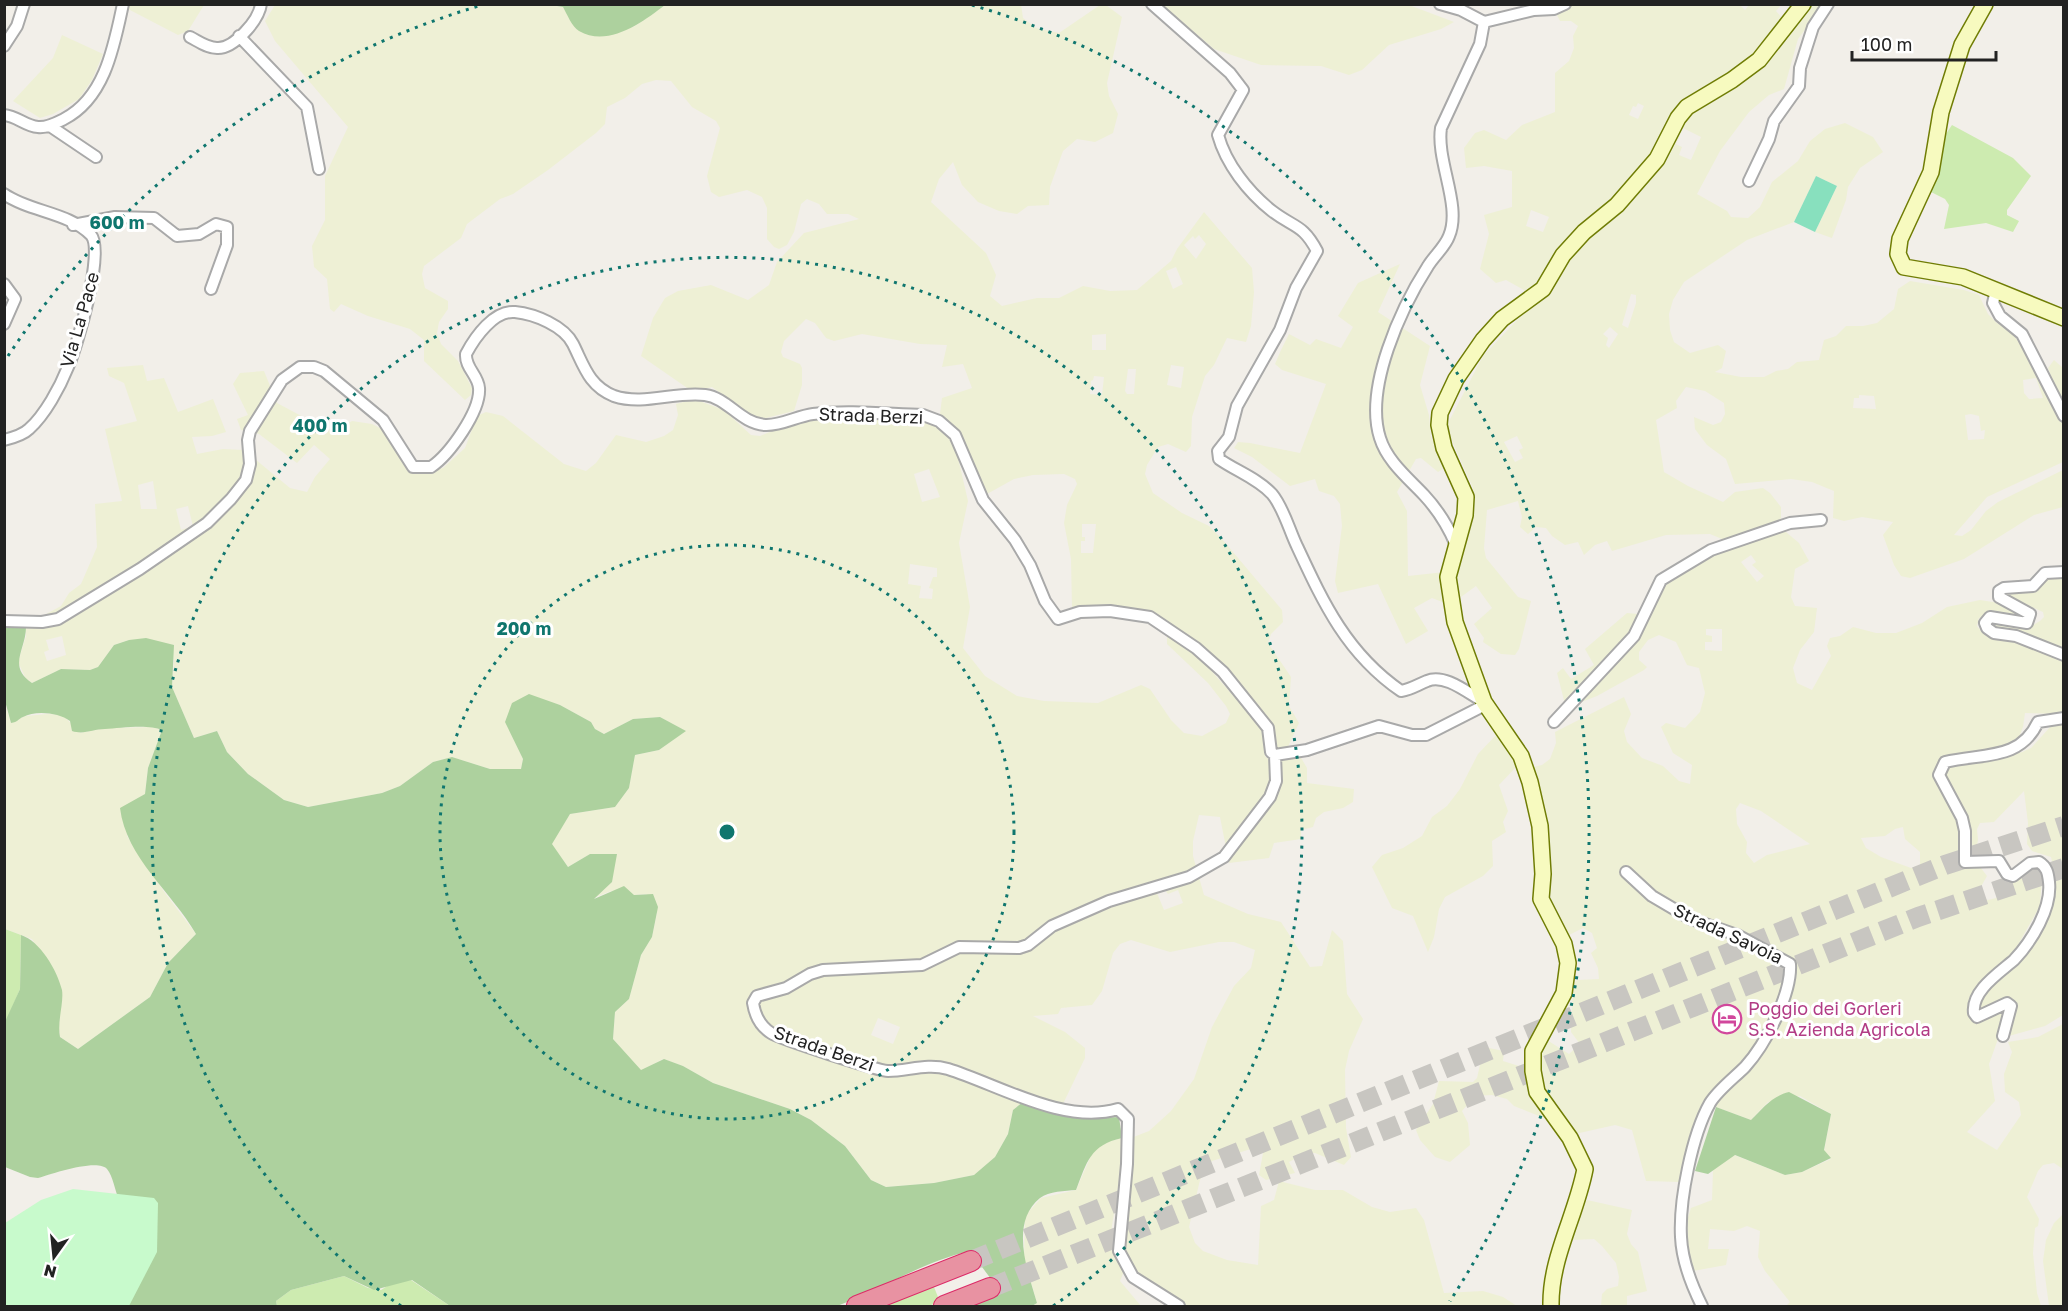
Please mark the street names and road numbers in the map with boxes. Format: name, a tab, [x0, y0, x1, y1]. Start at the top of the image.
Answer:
street label: Via La Pace	[55, 269, 103, 370]
street label: Strada Berzi	[818, 402, 924, 428]
street label: Strada Savoia	[1670, 898, 1787, 968]
street label: Strada Berzi	[771, 1021, 877, 1076]

